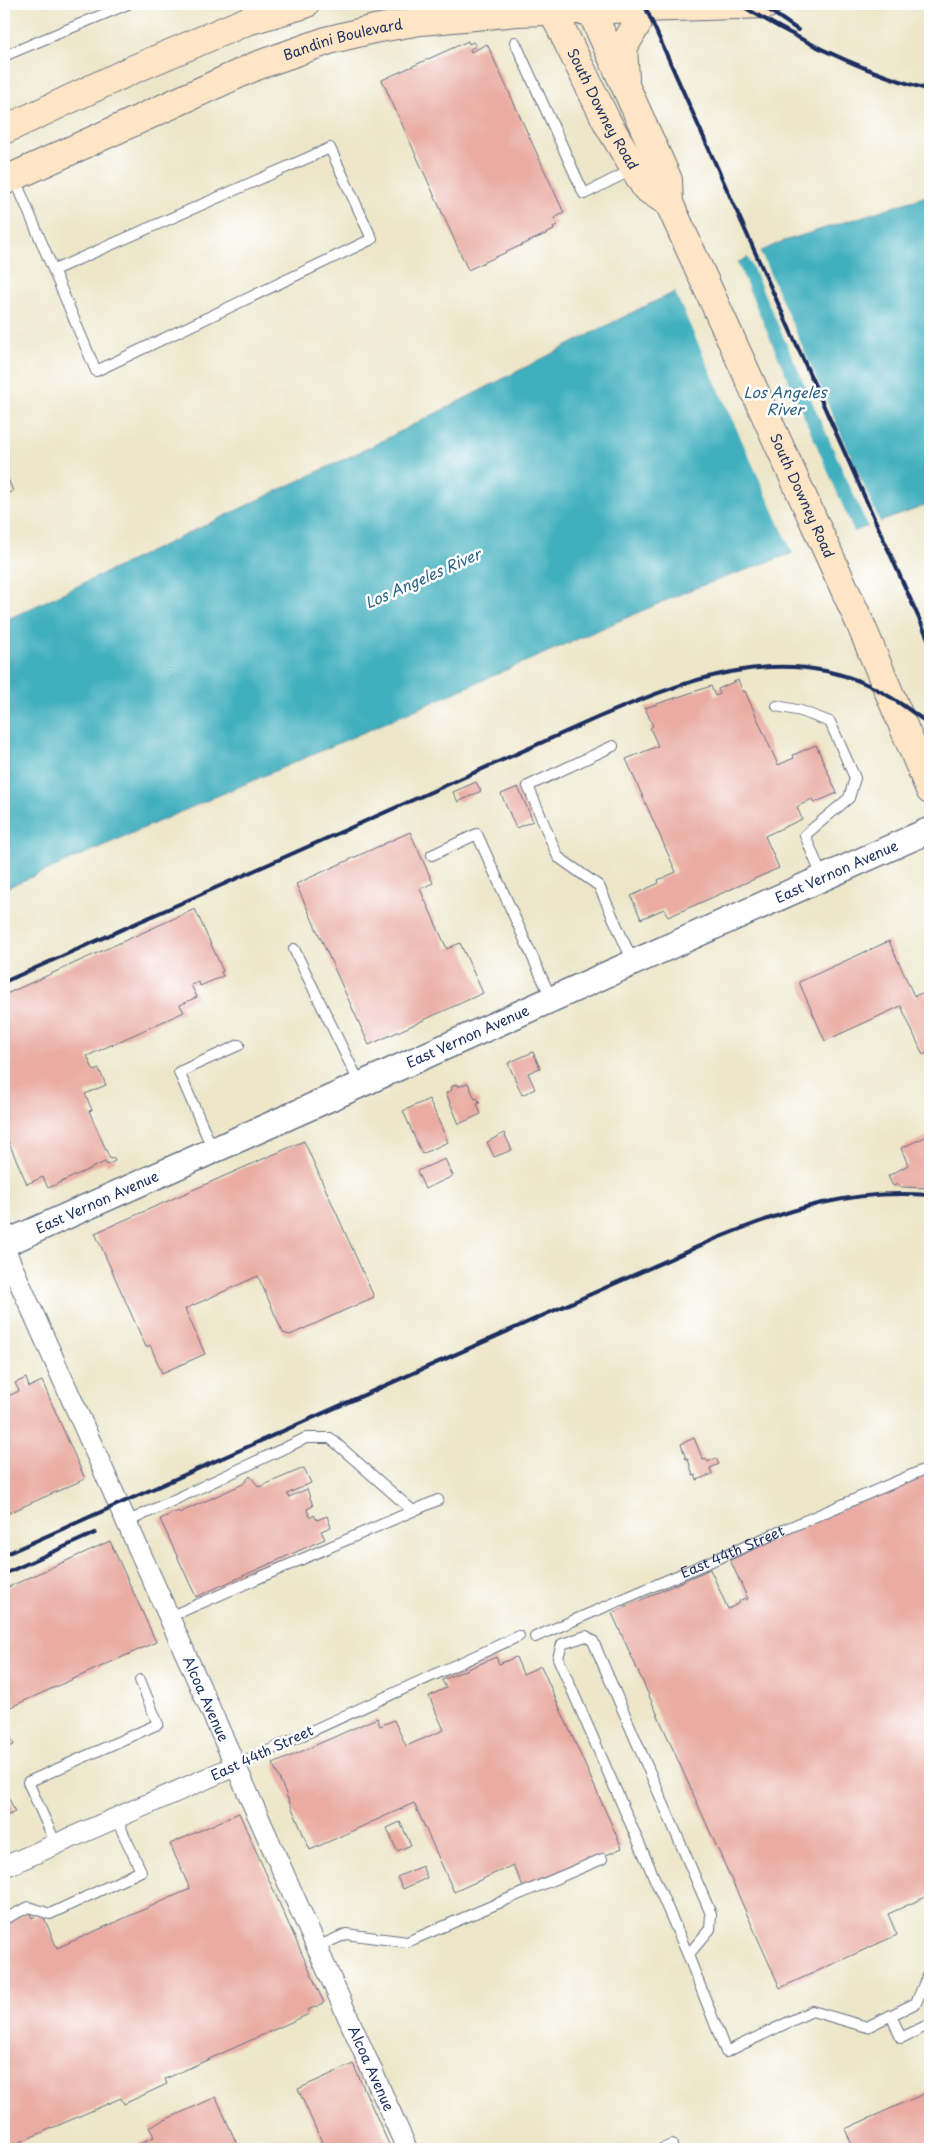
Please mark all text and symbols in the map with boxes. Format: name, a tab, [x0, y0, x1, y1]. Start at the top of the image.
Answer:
street label: Bandini Boulevard	[280, 13, 404, 66]
street label: South Downey Road	[562, 45, 644, 174]
water label: Los Angeles River	[744, 380, 828, 420]
street label: South Downey Road	[765, 430, 840, 561]
water label: Los Angeles River	[361, 541, 486, 613]
street label: East Vernon Avenue	[772, 835, 901, 908]
street label: East Vernon Avenue	[403, 999, 533, 1073]
street label: East Vernon Avenue	[32, 1165, 162, 1239]
street label: East 44th Street	[677, 1520, 788, 1583]
street label: Alcoa Avenue	[178, 1653, 235, 1745]
street label: East 44th Street	[207, 1719, 317, 1786]
street label: Alcoa Avenue	[343, 2023, 400, 2115]

